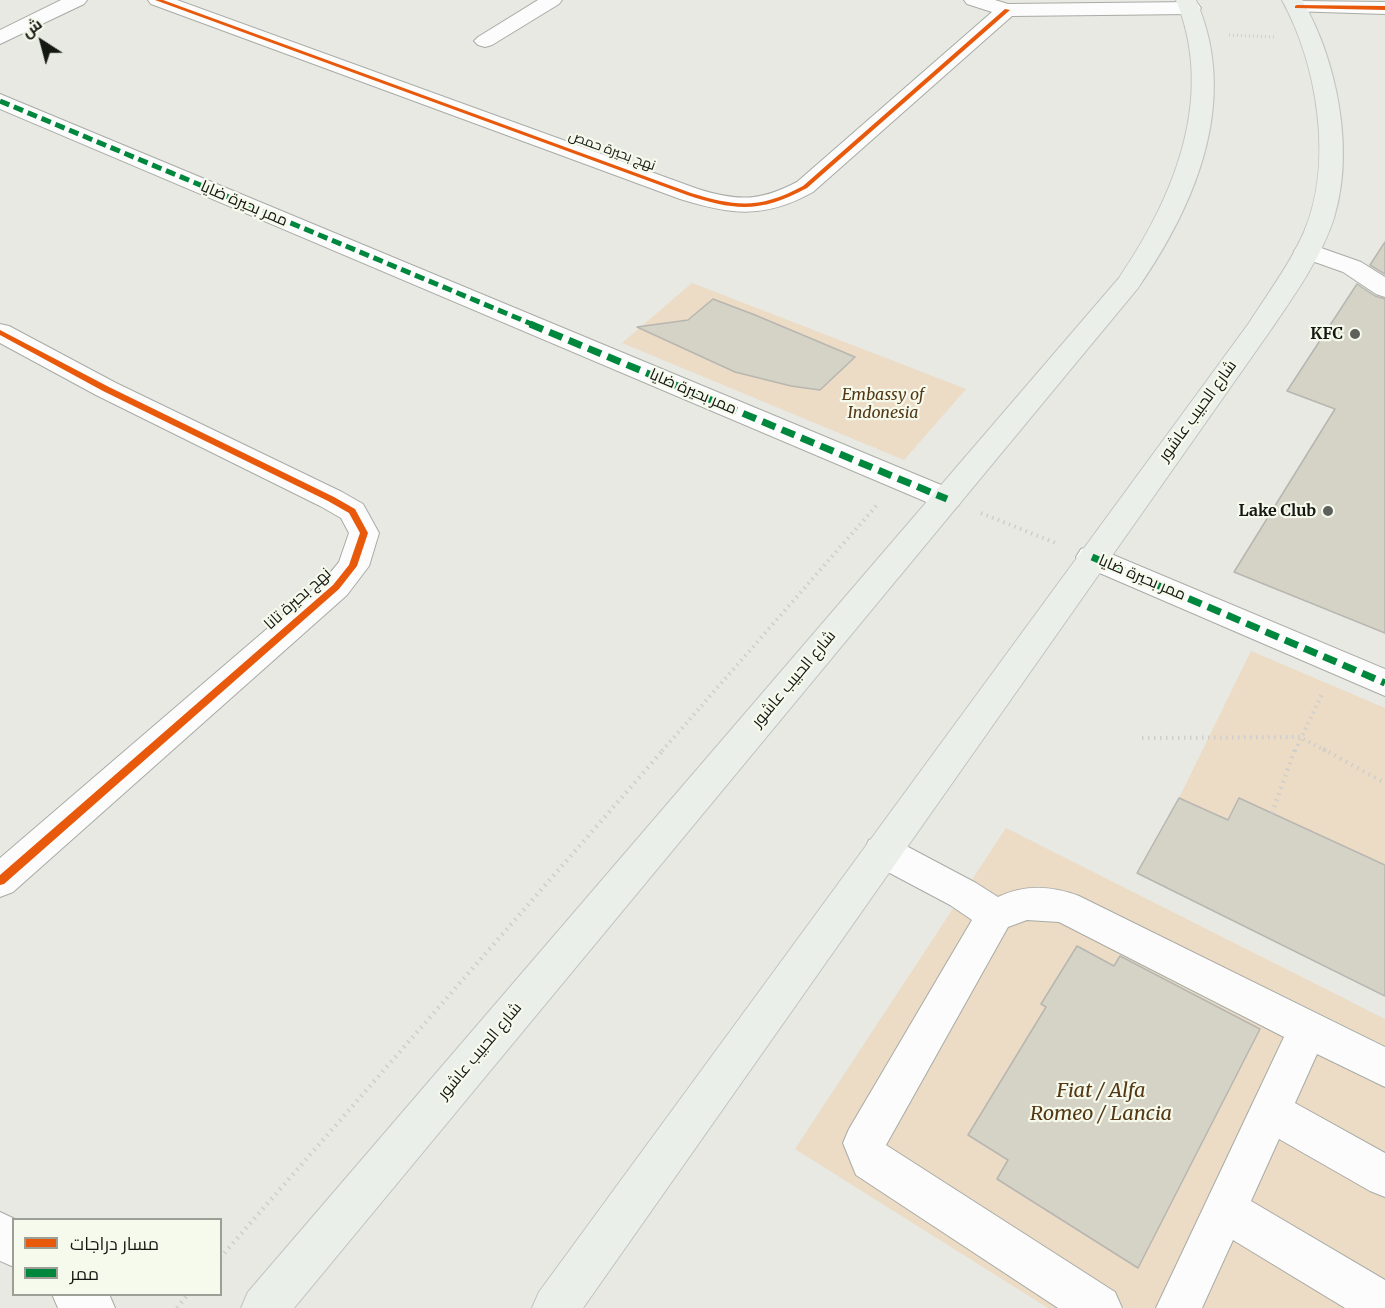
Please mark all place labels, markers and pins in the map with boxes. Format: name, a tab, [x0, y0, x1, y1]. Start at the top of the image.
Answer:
place label: KFC	[1310, 324, 1343, 344]
marker: KFC	[1348, 327, 1362, 341]
place label: Lake Club	[1238, 501, 1316, 521]
marker: Lake Club	[1321, 504, 1335, 518]

